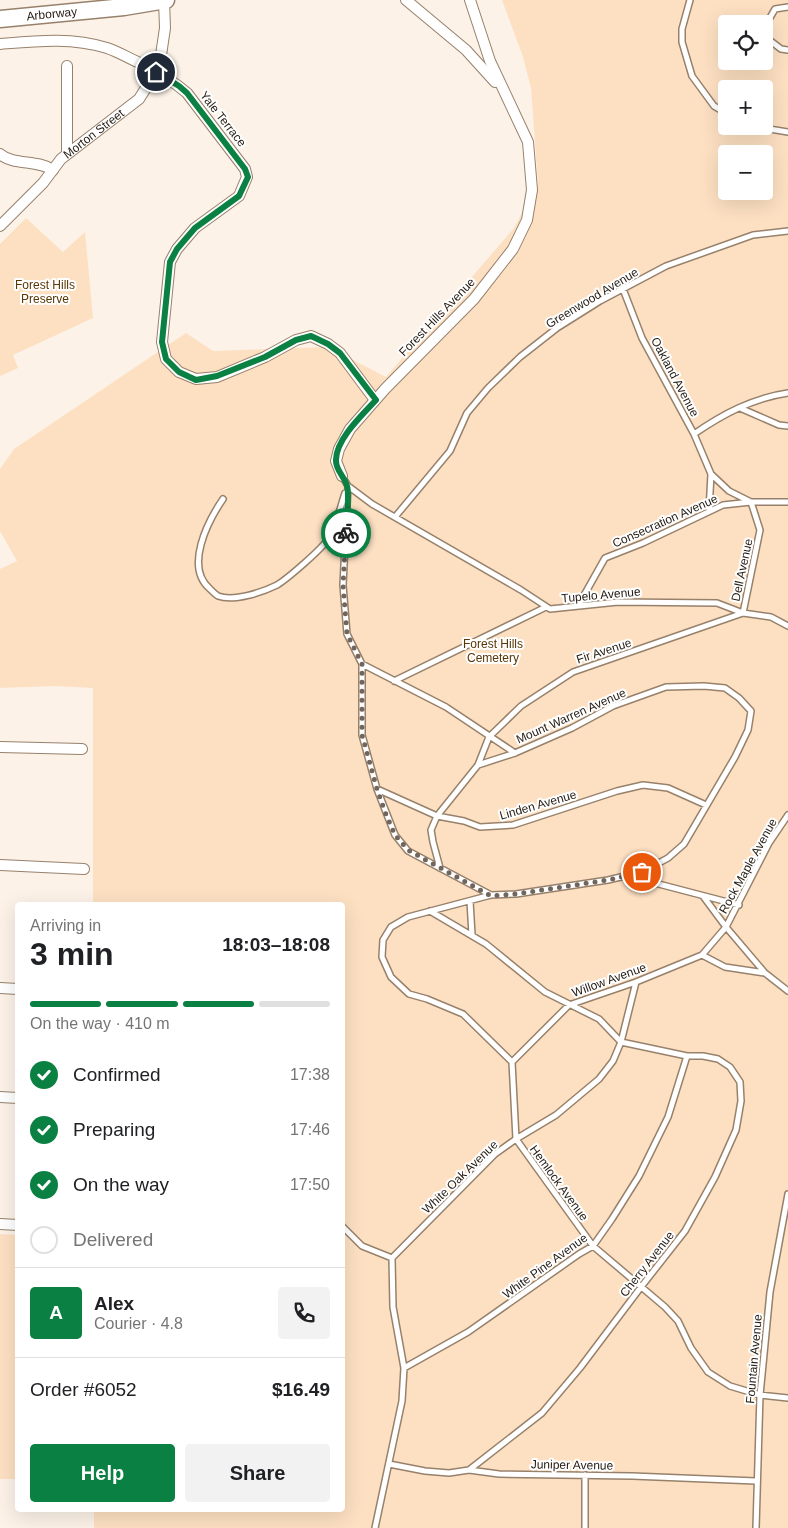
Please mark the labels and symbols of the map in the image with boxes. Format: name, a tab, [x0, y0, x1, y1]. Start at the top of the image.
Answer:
street label: Arborway	[26, 5, 78, 23]
pin	[135, 51, 177, 93]
street label: Yale Terrace	[197, 89, 249, 150]
street label: Morton Street	[61, 106, 127, 162]
street label: Greenwood Avenue	[543, 265, 641, 331]
street label: Forest Hills Avenue	[396, 275, 478, 359]
park label: Forest Hills Preserve	[15, 278, 75, 306]
street label: Oakland Avenue	[648, 335, 702, 419]
street label: Consecration Avenue	[610, 491, 720, 551]
courier	[321, 508, 371, 558]
street label: Dell Avenue	[729, 537, 756, 603]
street label: Tupelo Avenue	[561, 585, 641, 605]
street label: Fir Avenue	[575, 635, 634, 666]
park label: Forest Hills Cemetery	[463, 637, 523, 665]
street label: Mount Warren Avenue	[514, 685, 628, 747]
street label: Linden Avenue	[498, 787, 578, 823]
street label: Rock Maple Avenue	[716, 816, 780, 916]
pin	[621, 851, 663, 893]
street label: Willow Avenue	[570, 960, 648, 1000]
street label: White Oak Avenue	[419, 1137, 501, 1216]
street label: Hemlock Avenue	[527, 1143, 591, 1224]
street label: Cherry Avenue	[617, 1228, 677, 1300]
street label: White Pine Avenue	[500, 1230, 590, 1301]
street label: Fountain Avenue	[743, 1313, 765, 1404]
street label: Juniper Avenue	[531, 1457, 614, 1473]

